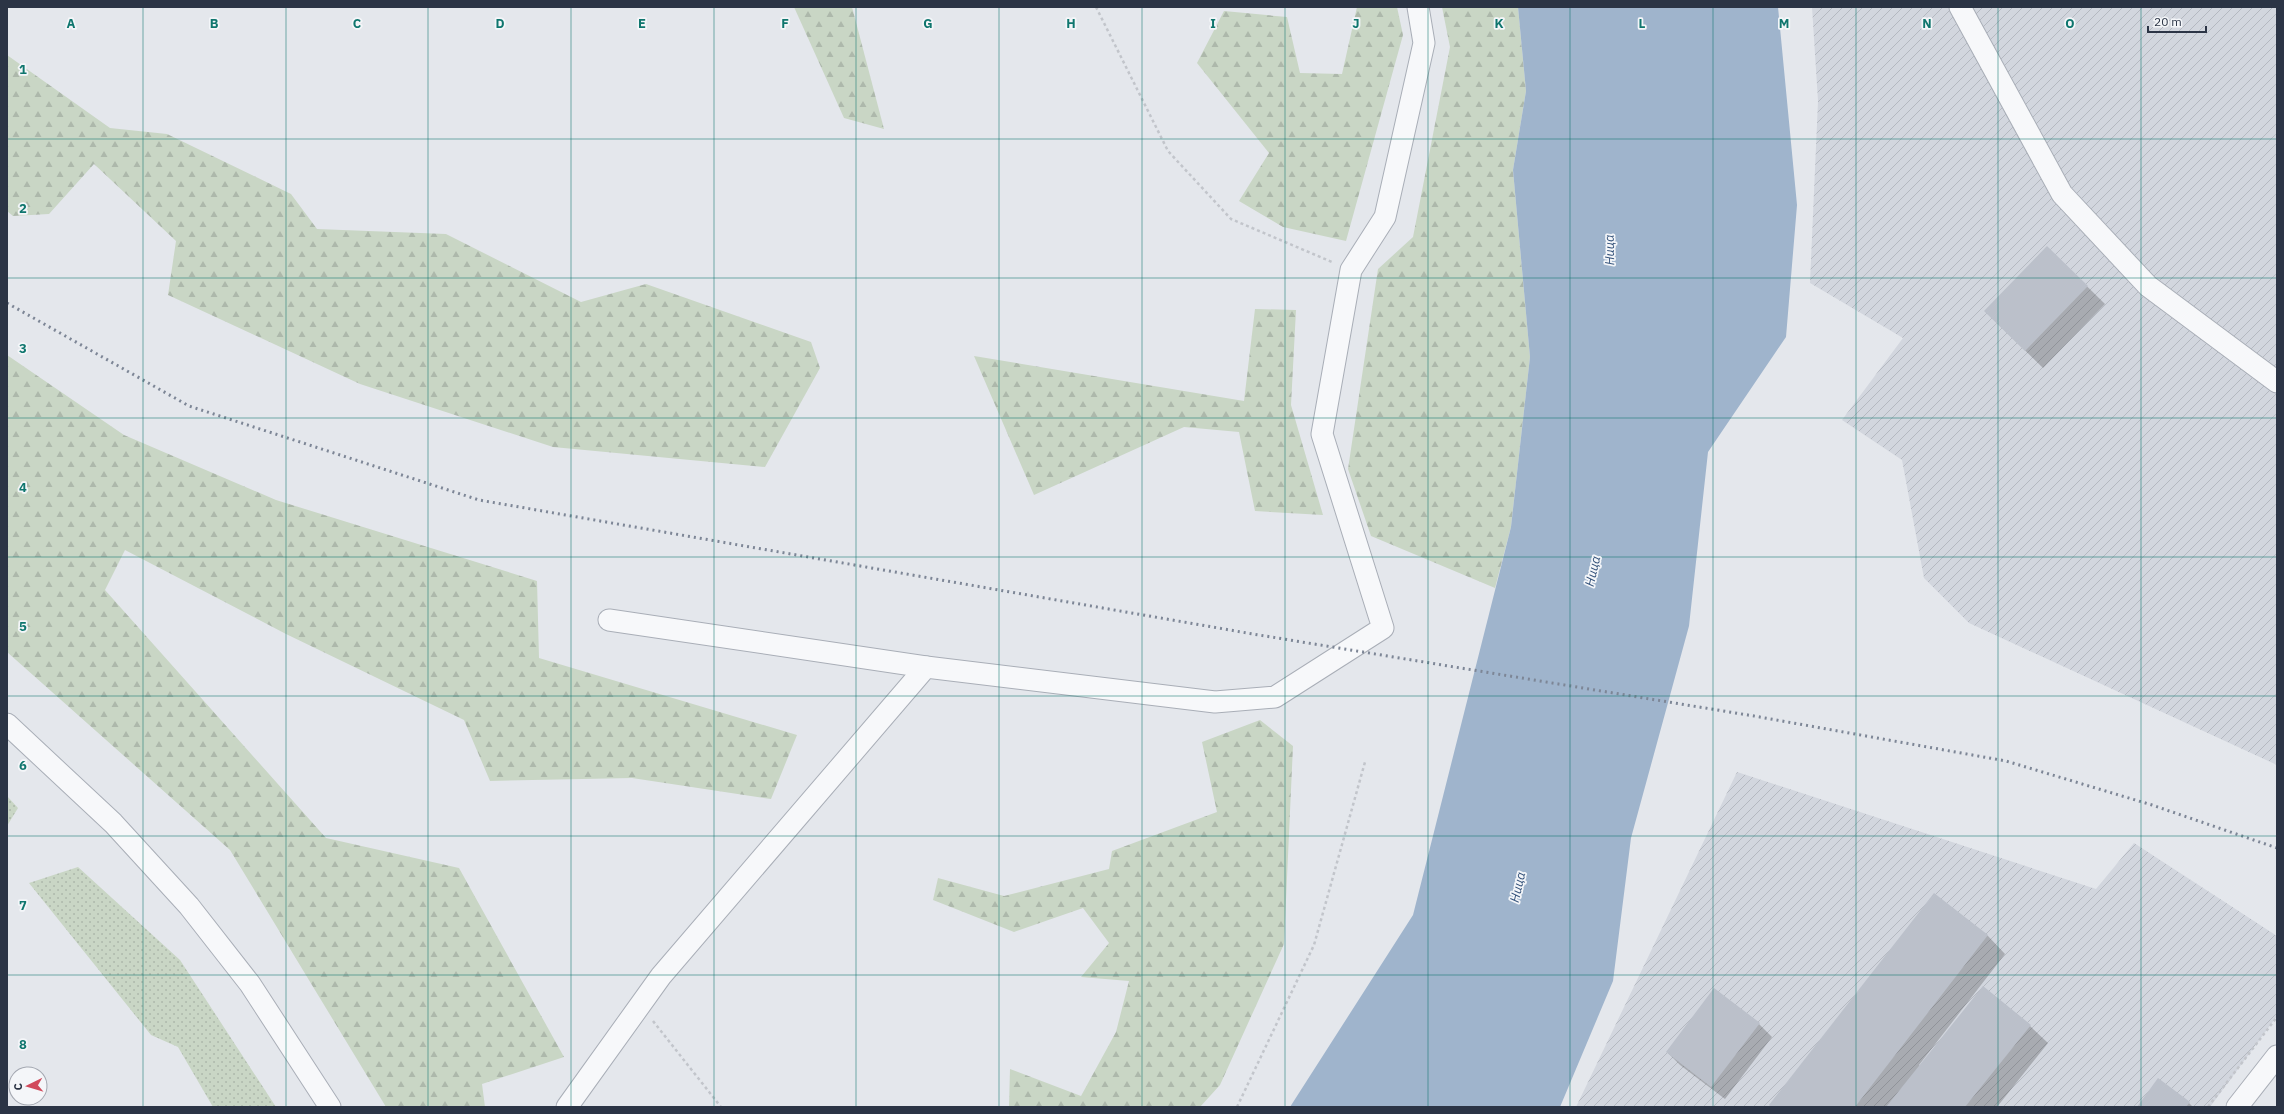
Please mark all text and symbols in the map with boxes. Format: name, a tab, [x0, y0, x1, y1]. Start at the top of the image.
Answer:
scale bar	[2148, 8, 2206, 34]
text: 20 m	[2154, 14, 2182, 29]
text: A	[67, 15, 76, 32]
text: B	[210, 15, 219, 32]
text: C	[353, 15, 362, 32]
text: D	[495, 15, 505, 32]
text: E	[638, 15, 646, 32]
text: F	[781, 15, 789, 32]
text: G	[923, 15, 933, 32]
text: H	[1066, 15, 1076, 32]
text: I	[1210, 15, 1216, 32]
text: J	[1352, 15, 1360, 32]
text: K	[1494, 15, 1504, 32]
text: L	[1639, 15, 1646, 32]
text: M	[1779, 15, 1789, 32]
text: N	[1922, 15, 1932, 32]
text: O	[2065, 15, 2075, 32]
text: 1	[19, 61, 27, 78]
text: 2	[19, 200, 27, 217]
water label: Ница	[1601, 234, 1618, 266]
text: 3	[19, 340, 27, 357]
text: 4	[19, 479, 27, 496]
water label: Ница	[1581, 554, 1604, 588]
text: 5	[19, 618, 27, 635]
text: 6	[19, 757, 27, 774]
water label: Ница	[1506, 870, 1529, 904]
text: 7	[19, 897, 27, 914]
text: 8	[19, 1036, 27, 1053]
north arrow	[8, 1066, 48, 1106]
text: С	[11, 1083, 25, 1091]

